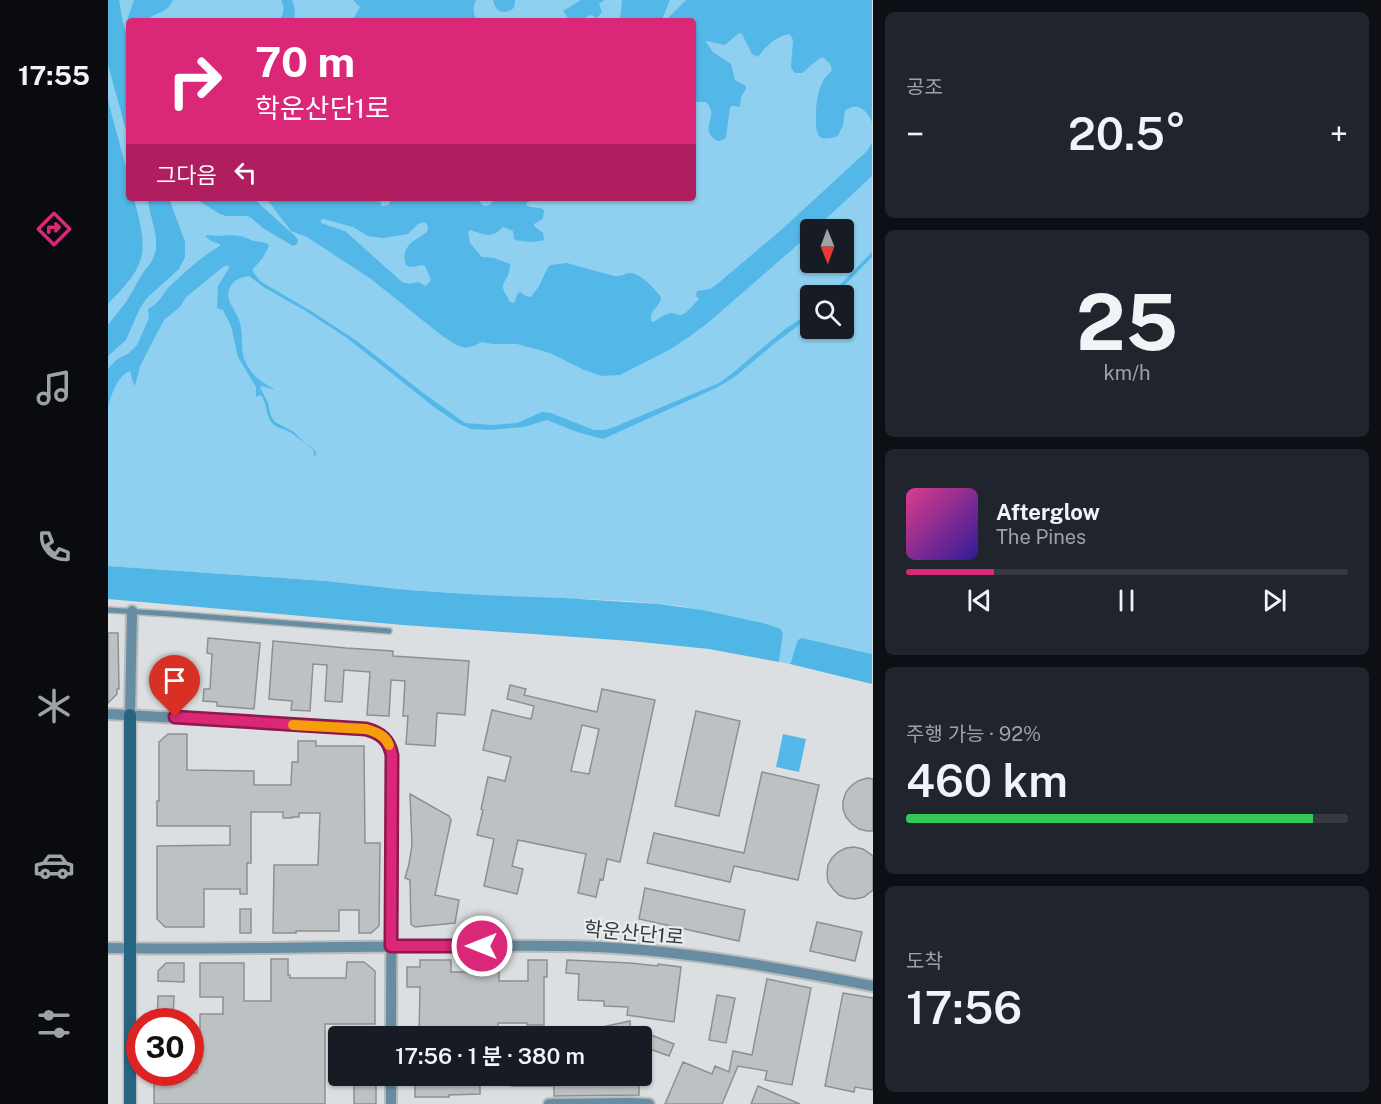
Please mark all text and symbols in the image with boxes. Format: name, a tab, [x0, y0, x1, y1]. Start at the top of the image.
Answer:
text: 70 m	[255, 37, 355, 86]
icon: right	[156, 42, 234, 120]
text: 17:55	[18, 59, 90, 91]
text: 공조	[906, 75, 943, 99]
text: 학운산단1로	[255, 92, 390, 124]
text: 20.5°	[1068, 107, 1186, 160]
text: −	[906, 115, 924, 153]
text: +	[1330, 115, 1348, 153]
icon: left	[229, 156, 262, 189]
text: 그다음	[156, 162, 217, 188]
icon: directions	[33, 208, 75, 250]
north arrow	[800, 219, 854, 273]
map controls	[800, 219, 854, 339]
text: 25	[1076, 276, 1178, 368]
button: search	[800, 285, 854, 339]
text: km/h	[1103, 361, 1151, 385]
icon: music	[33, 367, 75, 409]
text: Afterglow	[996, 499, 1100, 525]
text: The Pines	[996, 525, 1086, 549]
icon: phone	[33, 526, 75, 568]
icon: previous	[963, 584, 996, 617]
icon: pause	[1110, 584, 1143, 617]
icon: next	[1258, 584, 1291, 617]
pin	[149, 655, 200, 717]
icon: arrive	[158, 664, 191, 697]
icon: climate	[33, 685, 75, 727]
text: 주행 가능 · 92%	[906, 722, 1041, 746]
text: 460 km	[906, 754, 1068, 807]
icon: car	[33, 844, 75, 886]
position arrow	[450, 914, 514, 978]
street label: 학운산단1로	[583, 917, 685, 949]
text: 도착	[906, 949, 943, 973]
text: 17:56	[906, 981, 1022, 1034]
icon: filters	[33, 1003, 75, 1045]
speed limit sign: 30	[126, 1008, 204, 1086]
text: 17:56 · 1 분 · 380 m	[395, 1043, 585, 1069]

